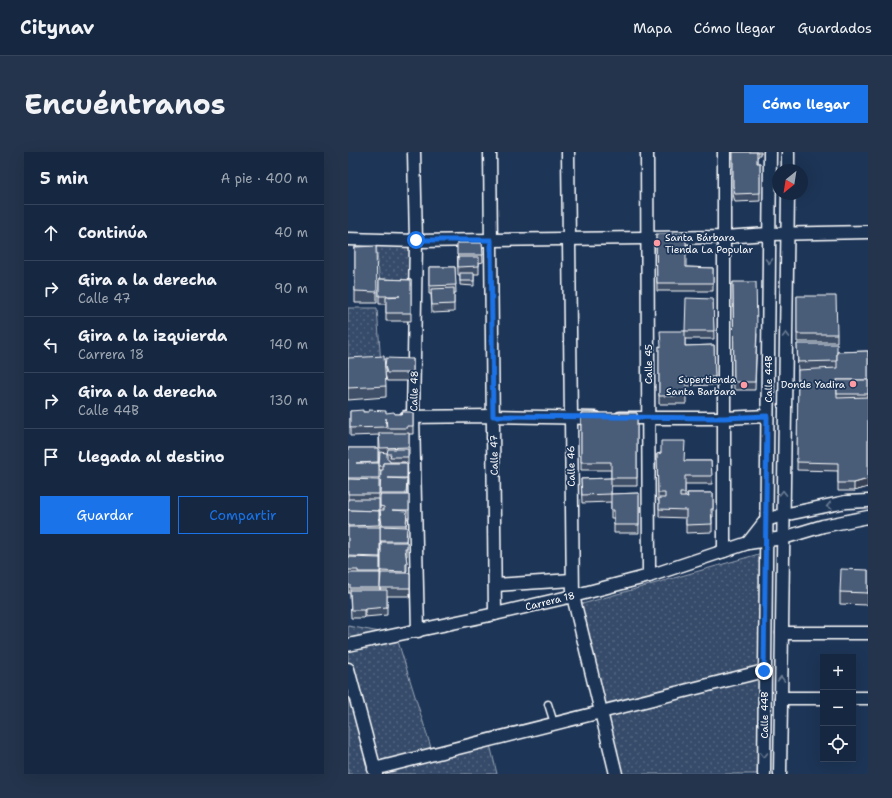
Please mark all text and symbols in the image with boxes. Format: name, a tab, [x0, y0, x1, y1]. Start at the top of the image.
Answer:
text: Citynav	[20, 15, 94, 40]
text: Mapa	[633, 19, 672, 37]
text: Cómo llegar	[694, 19, 775, 37]
text: Guardados	[797, 19, 872, 37]
text: Encuéntranos	[24, 85, 226, 123]
button: Cómo llegar	[744, 85, 868, 123]
north arrow	[772, 164, 808, 200]
text: 5 min	[40, 167, 88, 189]
text: A pie · 400 m	[221, 170, 308, 187]
icon: ahead	[40, 222, 62, 244]
text: Continúa	[78, 223, 147, 243]
text: 40 m	[274, 224, 308, 241]
route start	[407, 231, 425, 249]
place label: Santa Bárbara Tienda La Popular	[665, 231, 753, 256]
marker: Santa Bárbara Tienda La Popular	[652, 238, 662, 248]
one-way arrow	[764, 258, 773, 264]
text: Gira a la derecha	[78, 270, 217, 290]
icon: right	[40, 278, 62, 300]
text: 90 m	[274, 280, 308, 297]
text: Calle 47	[78, 290, 131, 307]
text: Gira a la izquierda	[78, 326, 227, 346]
one-way arrow	[782, 332, 790, 338]
icon: left	[40, 334, 62, 356]
text: 140 m	[269, 336, 308, 353]
street label: Calle 45	[642, 344, 655, 384]
text: Carrera 18	[78, 346, 144, 363]
street label: Calle 44B	[762, 356, 775, 402]
street label: Calle 48	[407, 370, 421, 412]
place label: Supertienda Santa Barbara	[666, 373, 737, 398]
place label: Donde Yadira	[781, 378, 846, 391]
marker: Donde Yadira	[848, 379, 858, 389]
marker: Supertienda Santa Barbara	[739, 380, 749, 390]
text: Gira a la derecha	[78, 382, 217, 402]
icon: right	[40, 390, 62, 412]
text: 130 m	[270, 392, 308, 409]
text: Calle 44B	[78, 402, 139, 419]
street label: Calle 47	[487, 435, 501, 475]
street label: Calle 46	[564, 445, 578, 487]
icon: arrive	[40, 446, 62, 468]
text: Llegada al destino	[78, 447, 225, 467]
one-way arrow	[779, 490, 788, 496]
button: Guardar	[40, 496, 170, 534]
button: Compartir	[178, 496, 308, 534]
one-way arrow	[826, 501, 832, 509]
street label: Carrera 18	[524, 589, 576, 613]
map controls	[820, 654, 856, 762]
button: +	[820, 654, 856, 690]
route end	[755, 662, 773, 680]
one-way arrow	[777, 676, 785, 682]
button: −	[820, 690, 856, 726]
street label: Calle 44B	[758, 692, 771, 738]
button: locate	[820, 726, 856, 762]
one-way arrow	[760, 752, 768, 758]

